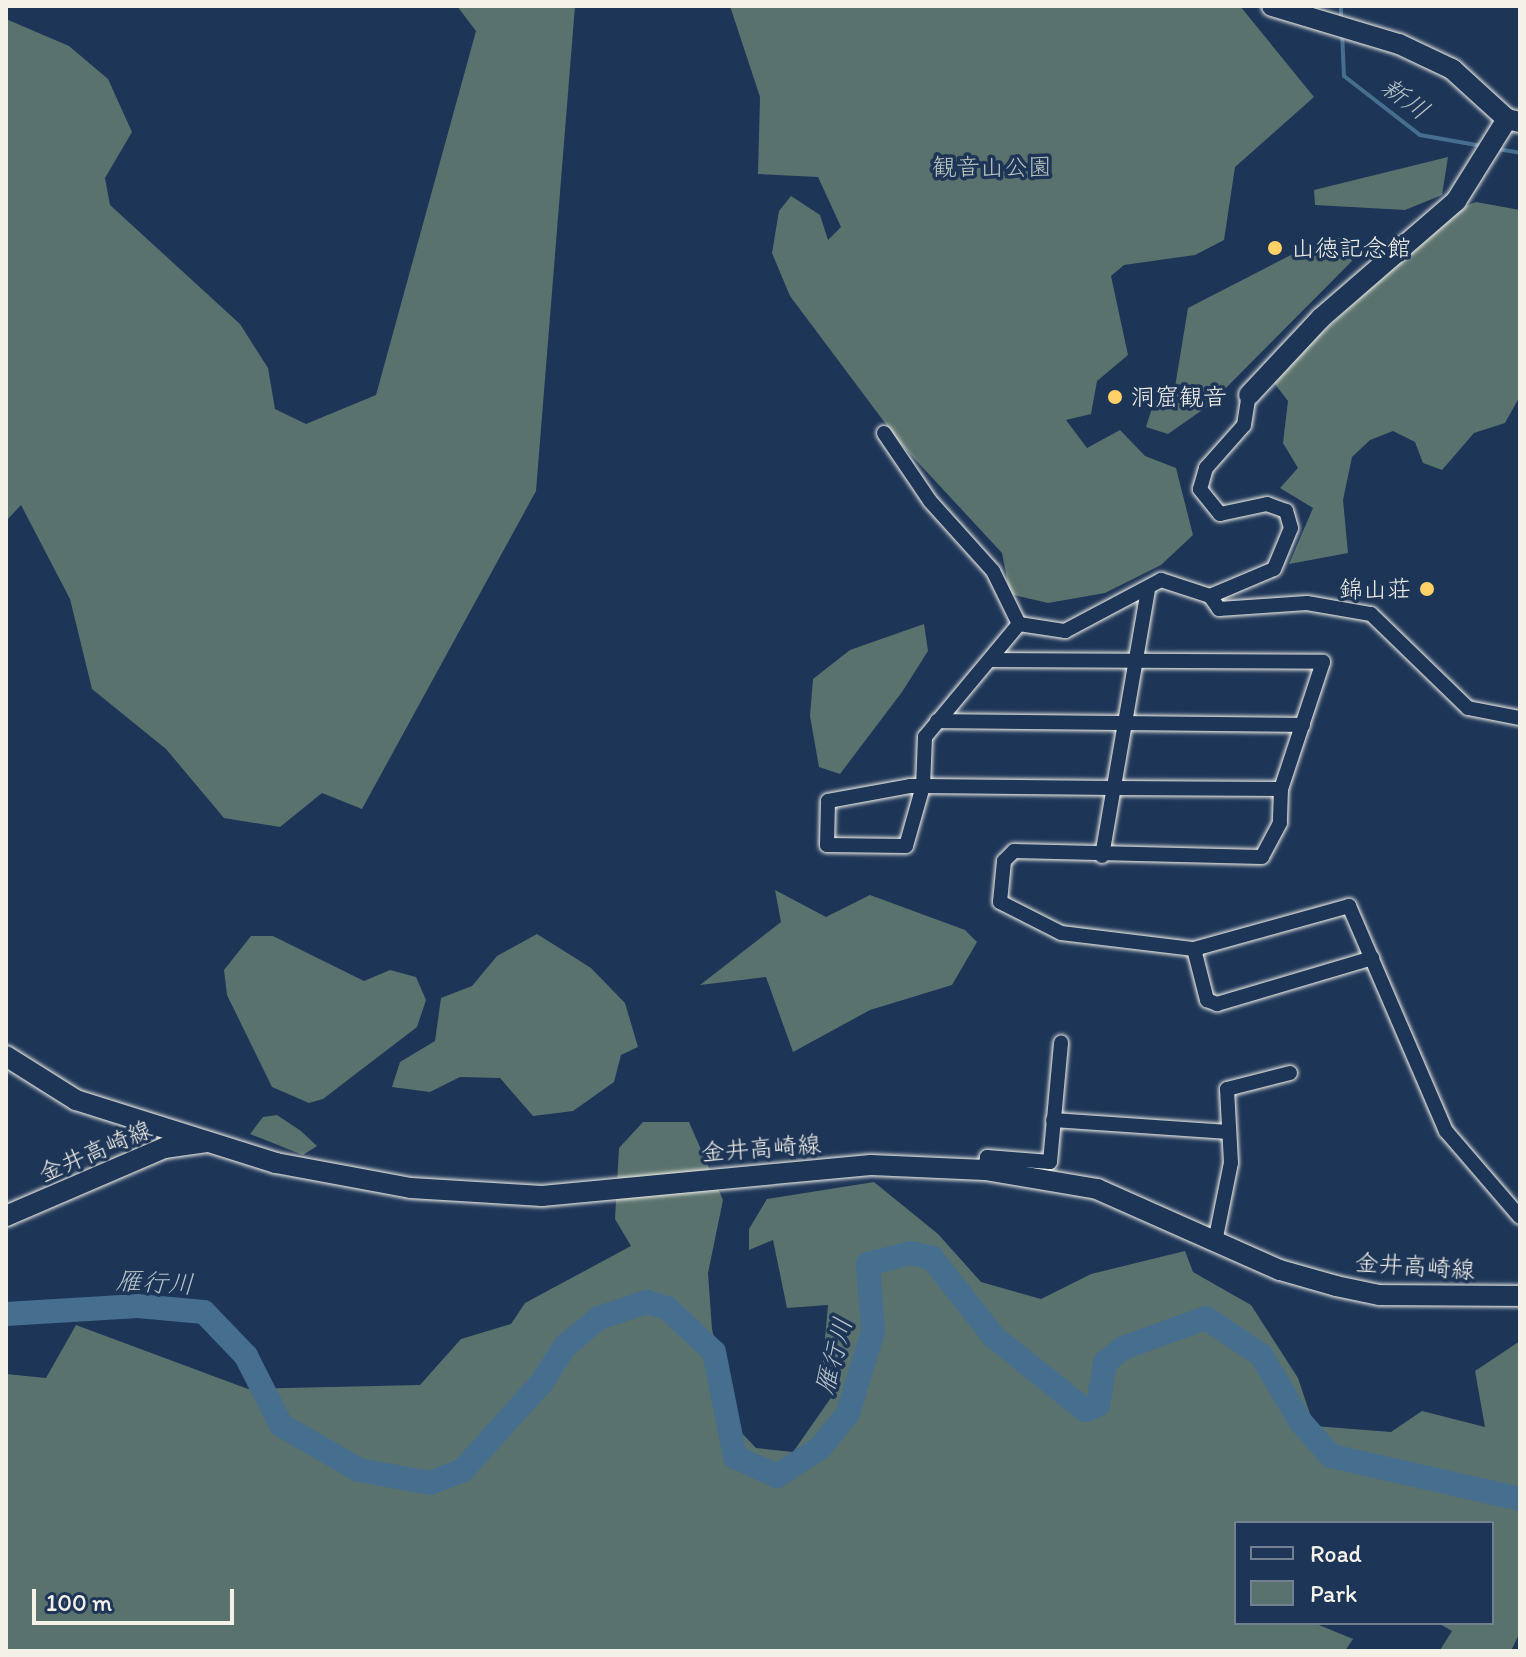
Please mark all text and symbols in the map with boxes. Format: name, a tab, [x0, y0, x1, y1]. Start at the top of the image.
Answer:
water label: 新川	[1375, 71, 1435, 127]
park label: 観音山公園	[932, 153, 1052, 181]
place label: 山徳記念館	[1291, 234, 1411, 262]
marker: 山徳記念館	[1266, 239, 1284, 257]
place label: 洞窟観音	[1131, 383, 1227, 411]
marker: 洞窟観音	[1106, 388, 1124, 406]
place label: 錦山荘	[1339, 575, 1411, 603]
marker: 錦山荘	[1418, 580, 1436, 598]
street label: 金井高崎線	[34, 1114, 156, 1188]
street label: 金井高崎線	[700, 1129, 822, 1167]
street label: 金井高崎線	[1354, 1247, 1476, 1285]
water label: 雁行川	[115, 1265, 195, 1301]
water label: 雁行川	[809, 1314, 859, 1398]
legend	[1234, 1521, 1494, 1625]
text: Road	[1310, 1539, 1362, 1568]
scale bar	[36, 1573, 238, 1623]
text: Park	[1310, 1579, 1357, 1608]
text: 100 m	[46, 1588, 112, 1617]

